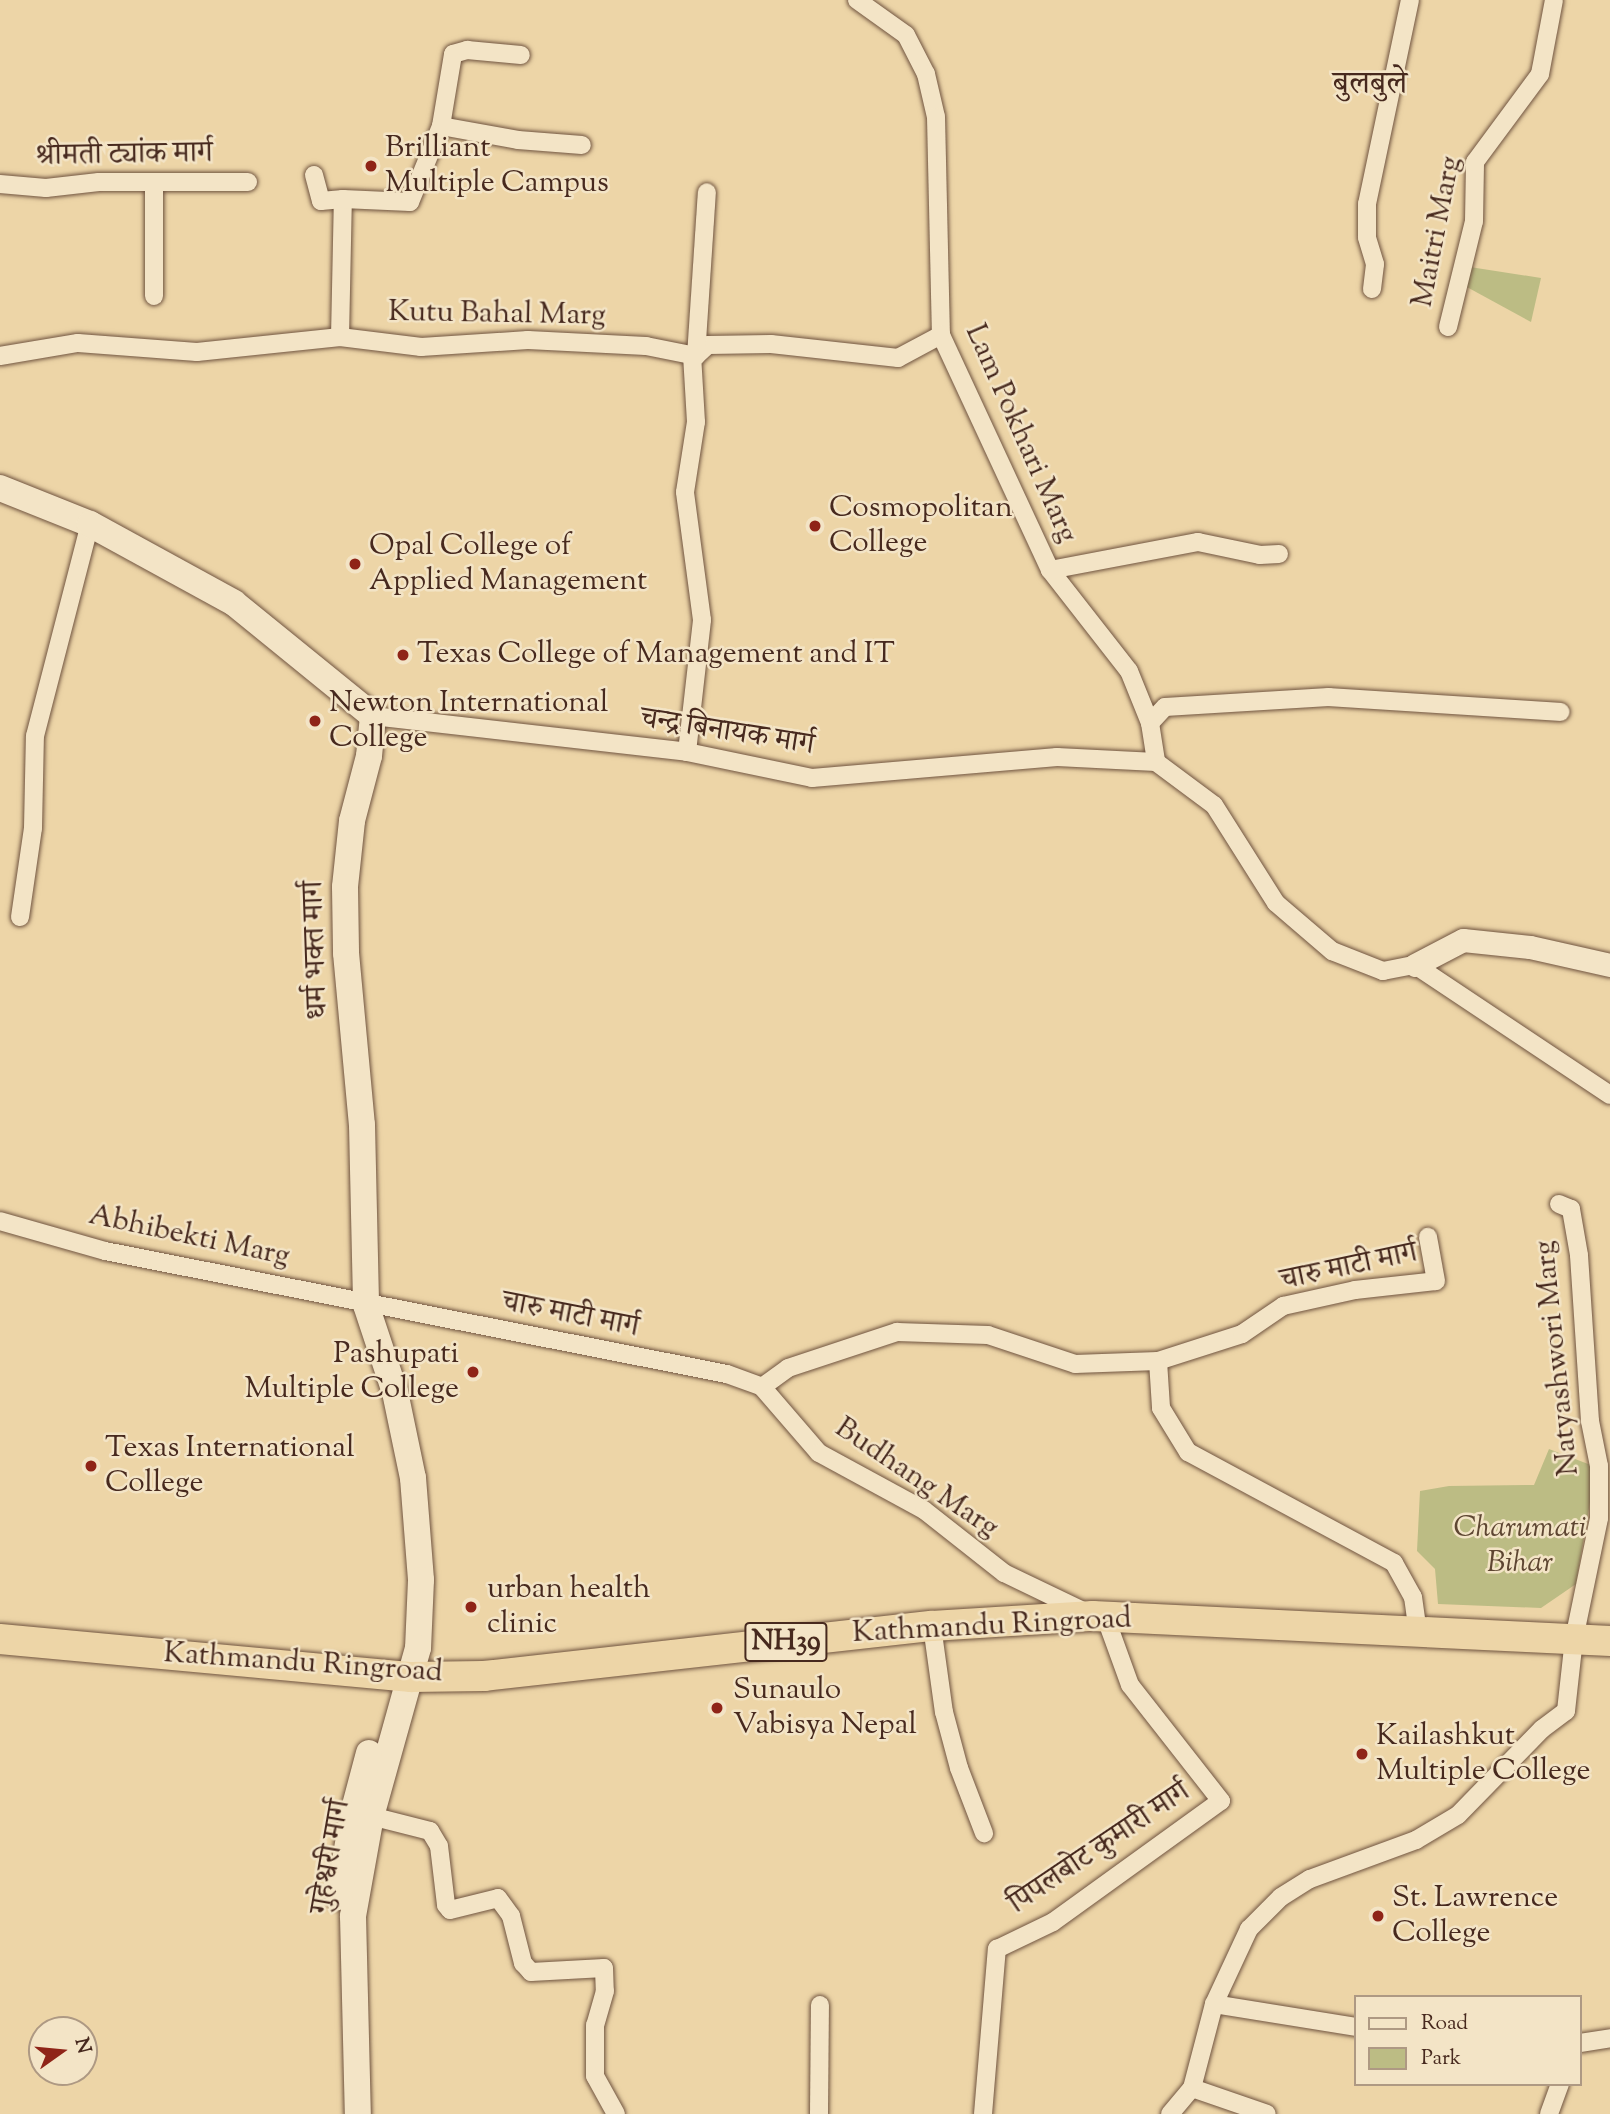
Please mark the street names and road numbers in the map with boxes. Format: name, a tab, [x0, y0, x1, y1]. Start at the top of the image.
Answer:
street label: श्रीमती ट्यांक मार्ग	[35, 136, 213, 176]
street label: Maitri Marg	[1406, 153, 1470, 311]
street label: Kutu Bahal Marg	[388, 295, 606, 335]
street label: Lam Pokhari Marg	[956, 319, 1084, 549]
street label: चन्द्र बिनायक मार्ग	[637, 701, 817, 765]
street label: धर्म भक्त मार्ग	[297, 880, 337, 1020]
street label: Abhibekti Marg	[85, 1198, 293, 1276]
street label: चारु माटी मार्ग	[1277, 1236, 1421, 1300]
street label: Natyashwori Marg	[1528, 1239, 1588, 1477]
street label: चारु माटी मार्ग	[498, 1285, 642, 1347]
street label: Budhang Marg	[827, 1411, 1005, 1547]
street label: Kathmandu Ringroad	[851, 1602, 1133, 1652]
road number: NH39	[744, 1618, 828, 1666]
street label: Kathmandu Ringroad	[162, 1636, 444, 1692]
street label: पिपलबोट कुमारी मार्ग	[1002, 1775, 1198, 1923]
street label: गुहेश्वरी मार्ग	[304, 1797, 360, 1917]

